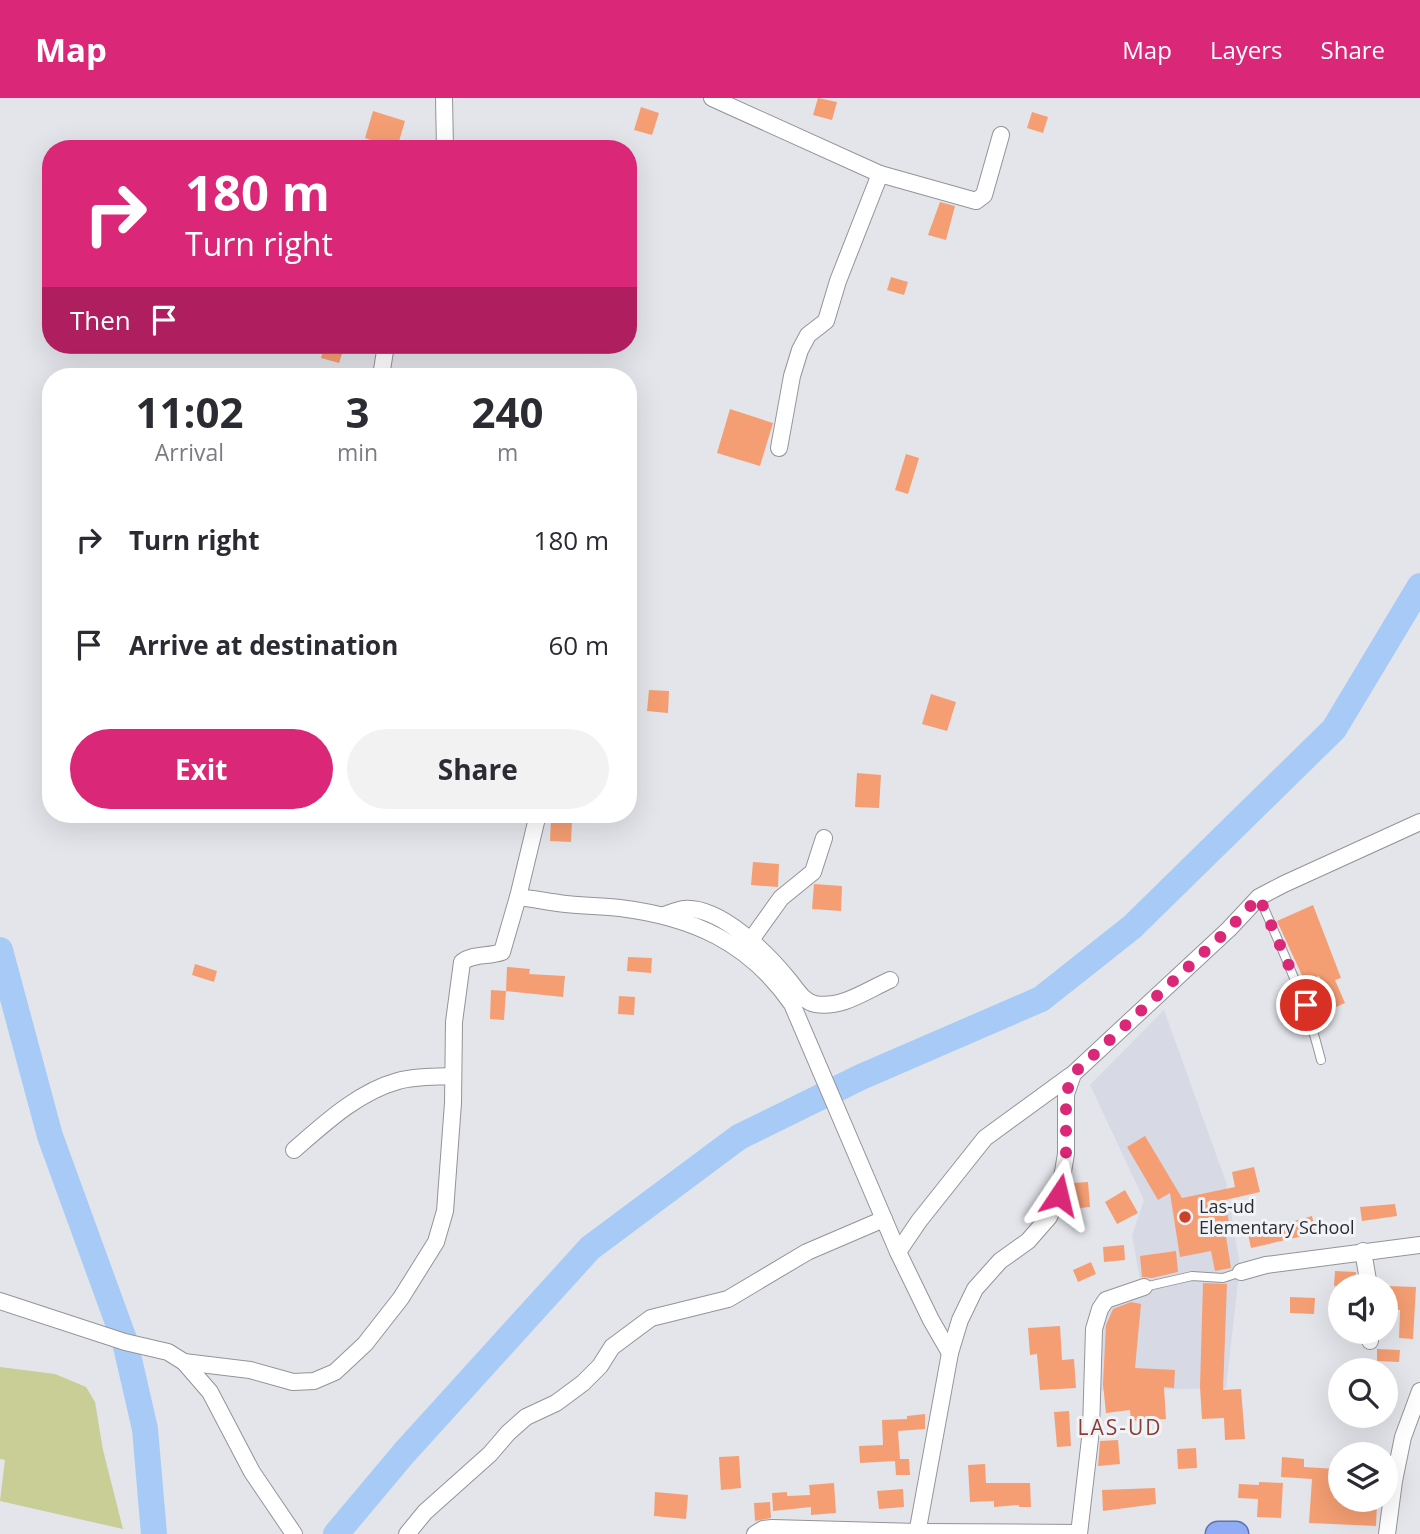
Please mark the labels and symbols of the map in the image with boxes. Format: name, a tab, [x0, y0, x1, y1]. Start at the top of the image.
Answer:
pin	[1276, 975, 1336, 1035]
position arrow	[1022, 1158, 1096, 1232]
place label: Las-ud Elementary School	[1199, 1194, 1355, 1239]
marker: Las-ud Elementary School	[1177, 1209, 1193, 1225]
district label: LAS-UD	[1077, 1413, 1163, 1441]

